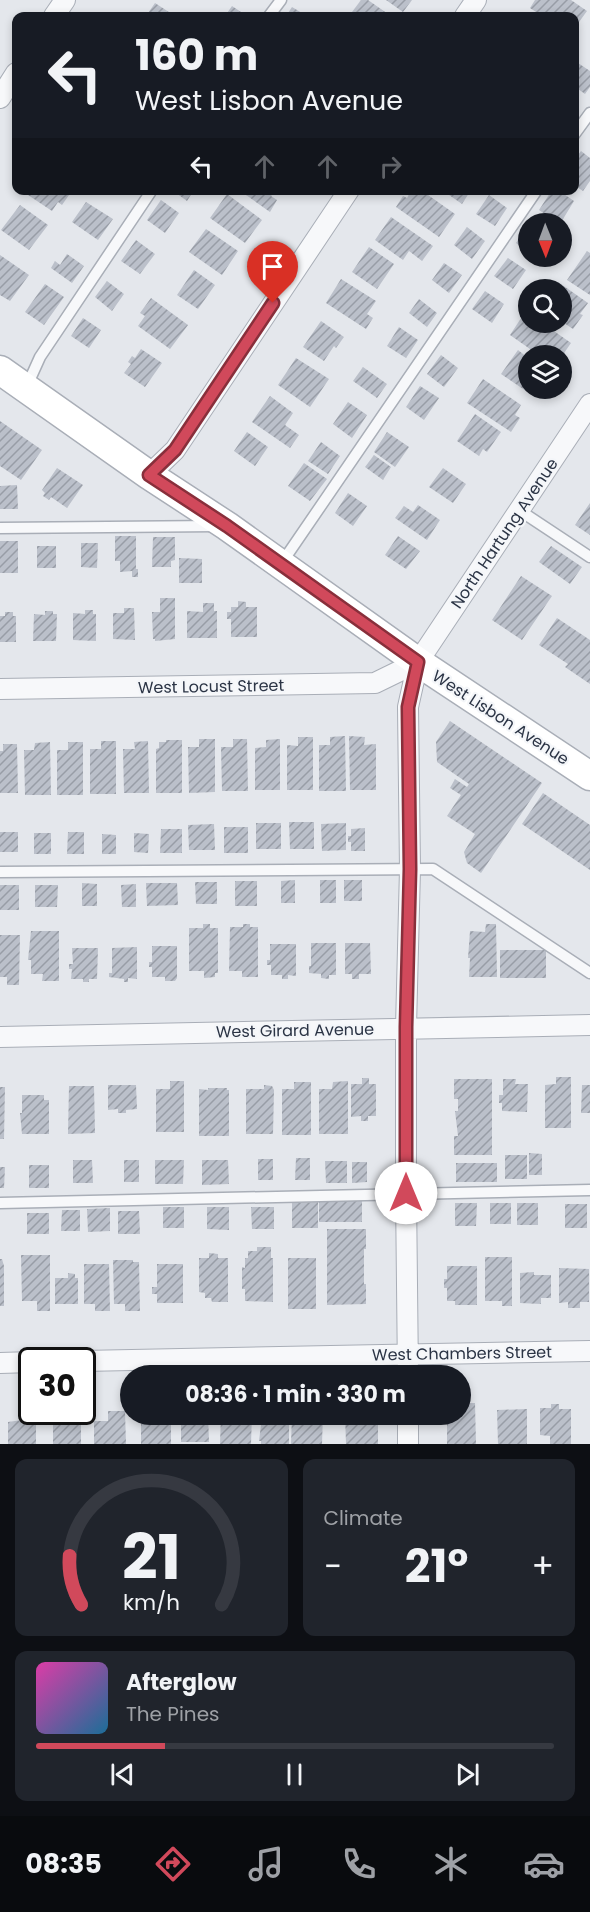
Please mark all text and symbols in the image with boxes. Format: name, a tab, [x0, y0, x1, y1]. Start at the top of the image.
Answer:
text: 160 m	[135, 26, 258, 85]
icon: left	[36, 36, 114, 114]
text: West Lisbon Avenue	[135, 82, 403, 119]
icon: left	[185, 150, 218, 183]
icon: ahead	[248, 150, 281, 183]
icon: ahead	[311, 150, 344, 183]
icon: right	[374, 150, 407, 183]
north arrow	[518, 213, 572, 267]
map controls	[518, 213, 572, 399]
pin	[247, 241, 298, 303]
icon: arrive	[256, 250, 289, 283]
button: search	[518, 279, 572, 333]
button: layers	[518, 345, 572, 399]
street label: North Hartung Avenue	[445, 453, 564, 613]
street label: West Lisbon Avenue	[428, 665, 574, 770]
street label: West Locust Street	[138, 674, 285, 699]
street label: West Girard Avenue	[216, 1018, 374, 1043]
position arrow	[374, 1161, 438, 1225]
street label: West Chambers Street	[372, 1340, 552, 1367]
speed limit sign: 30	[18, 1347, 96, 1425]
text: 08:36 · 1 min · 330 m	[185, 1379, 406, 1410]
text: Climate	[324, 1504, 403, 1532]
text: 21	[122, 1513, 181, 1601]
text: 21°	[405, 1535, 468, 1598]
text: −	[324, 1543, 342, 1590]
text: +	[531, 1543, 554, 1590]
text: km/h	[123, 1587, 180, 1618]
text: Afterglow	[126, 1667, 237, 1698]
text: The Pines	[126, 1700, 220, 1728]
icon: previous	[106, 1758, 139, 1791]
icon: pause	[278, 1758, 311, 1791]
icon: next	[451, 1758, 484, 1791]
icon: directions	[152, 1843, 194, 1885]
icon: music	[245, 1843, 287, 1885]
icon: phone	[338, 1843, 380, 1885]
icon: climate	[430, 1843, 472, 1885]
icon: car	[523, 1843, 565, 1885]
text: 08:35	[25, 1845, 102, 1882]

